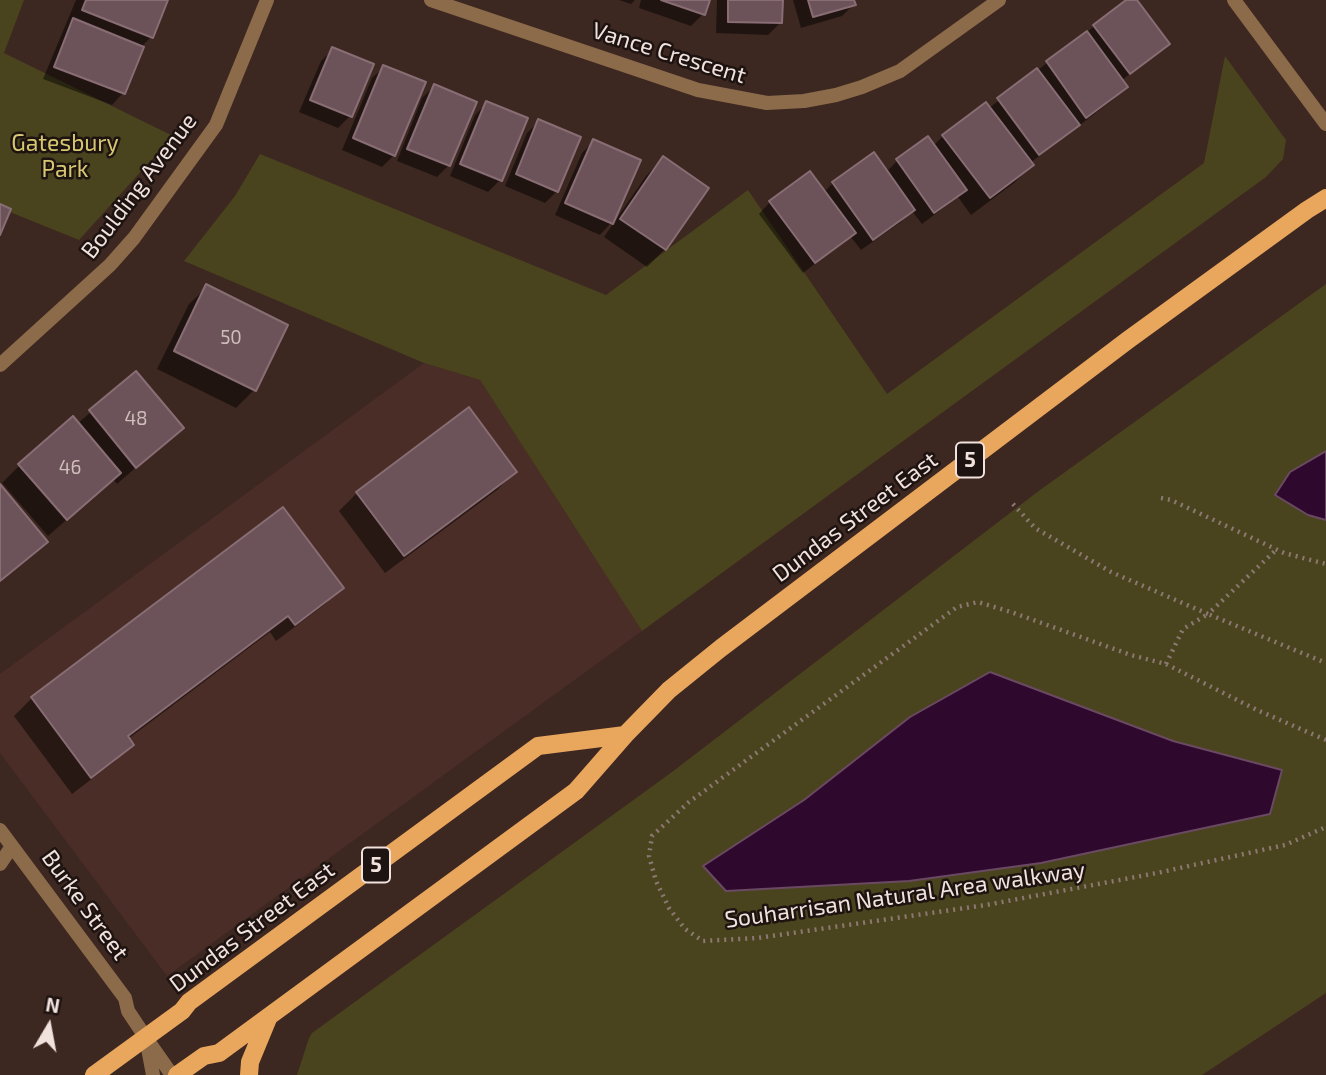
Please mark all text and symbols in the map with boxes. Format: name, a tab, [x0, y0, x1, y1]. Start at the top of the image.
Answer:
street label: Vance Crescent	[589, 16, 749, 90]
street label: Boulding Avenue	[75, 108, 203, 264]
park label: Gatesbury Park	[11, 129, 119, 183]
house number: 50	[220, 327, 242, 349]
house number: 48	[124, 408, 148, 430]
road number: 5	[956, 442, 984, 477]
street label: Dundas Street East	[767, 446, 943, 588]
house number: 46	[59, 457, 81, 479]
street label: Burke Street	[36, 845, 134, 965]
road number: 5	[362, 848, 390, 882]
street label: Dundas Street East	[164, 856, 340, 998]
street label: Souharrisan Natural Area walkway	[723, 856, 1087, 934]
north arrow	[14, 991, 84, 1061]
text: N	[44, 992, 61, 1017]

